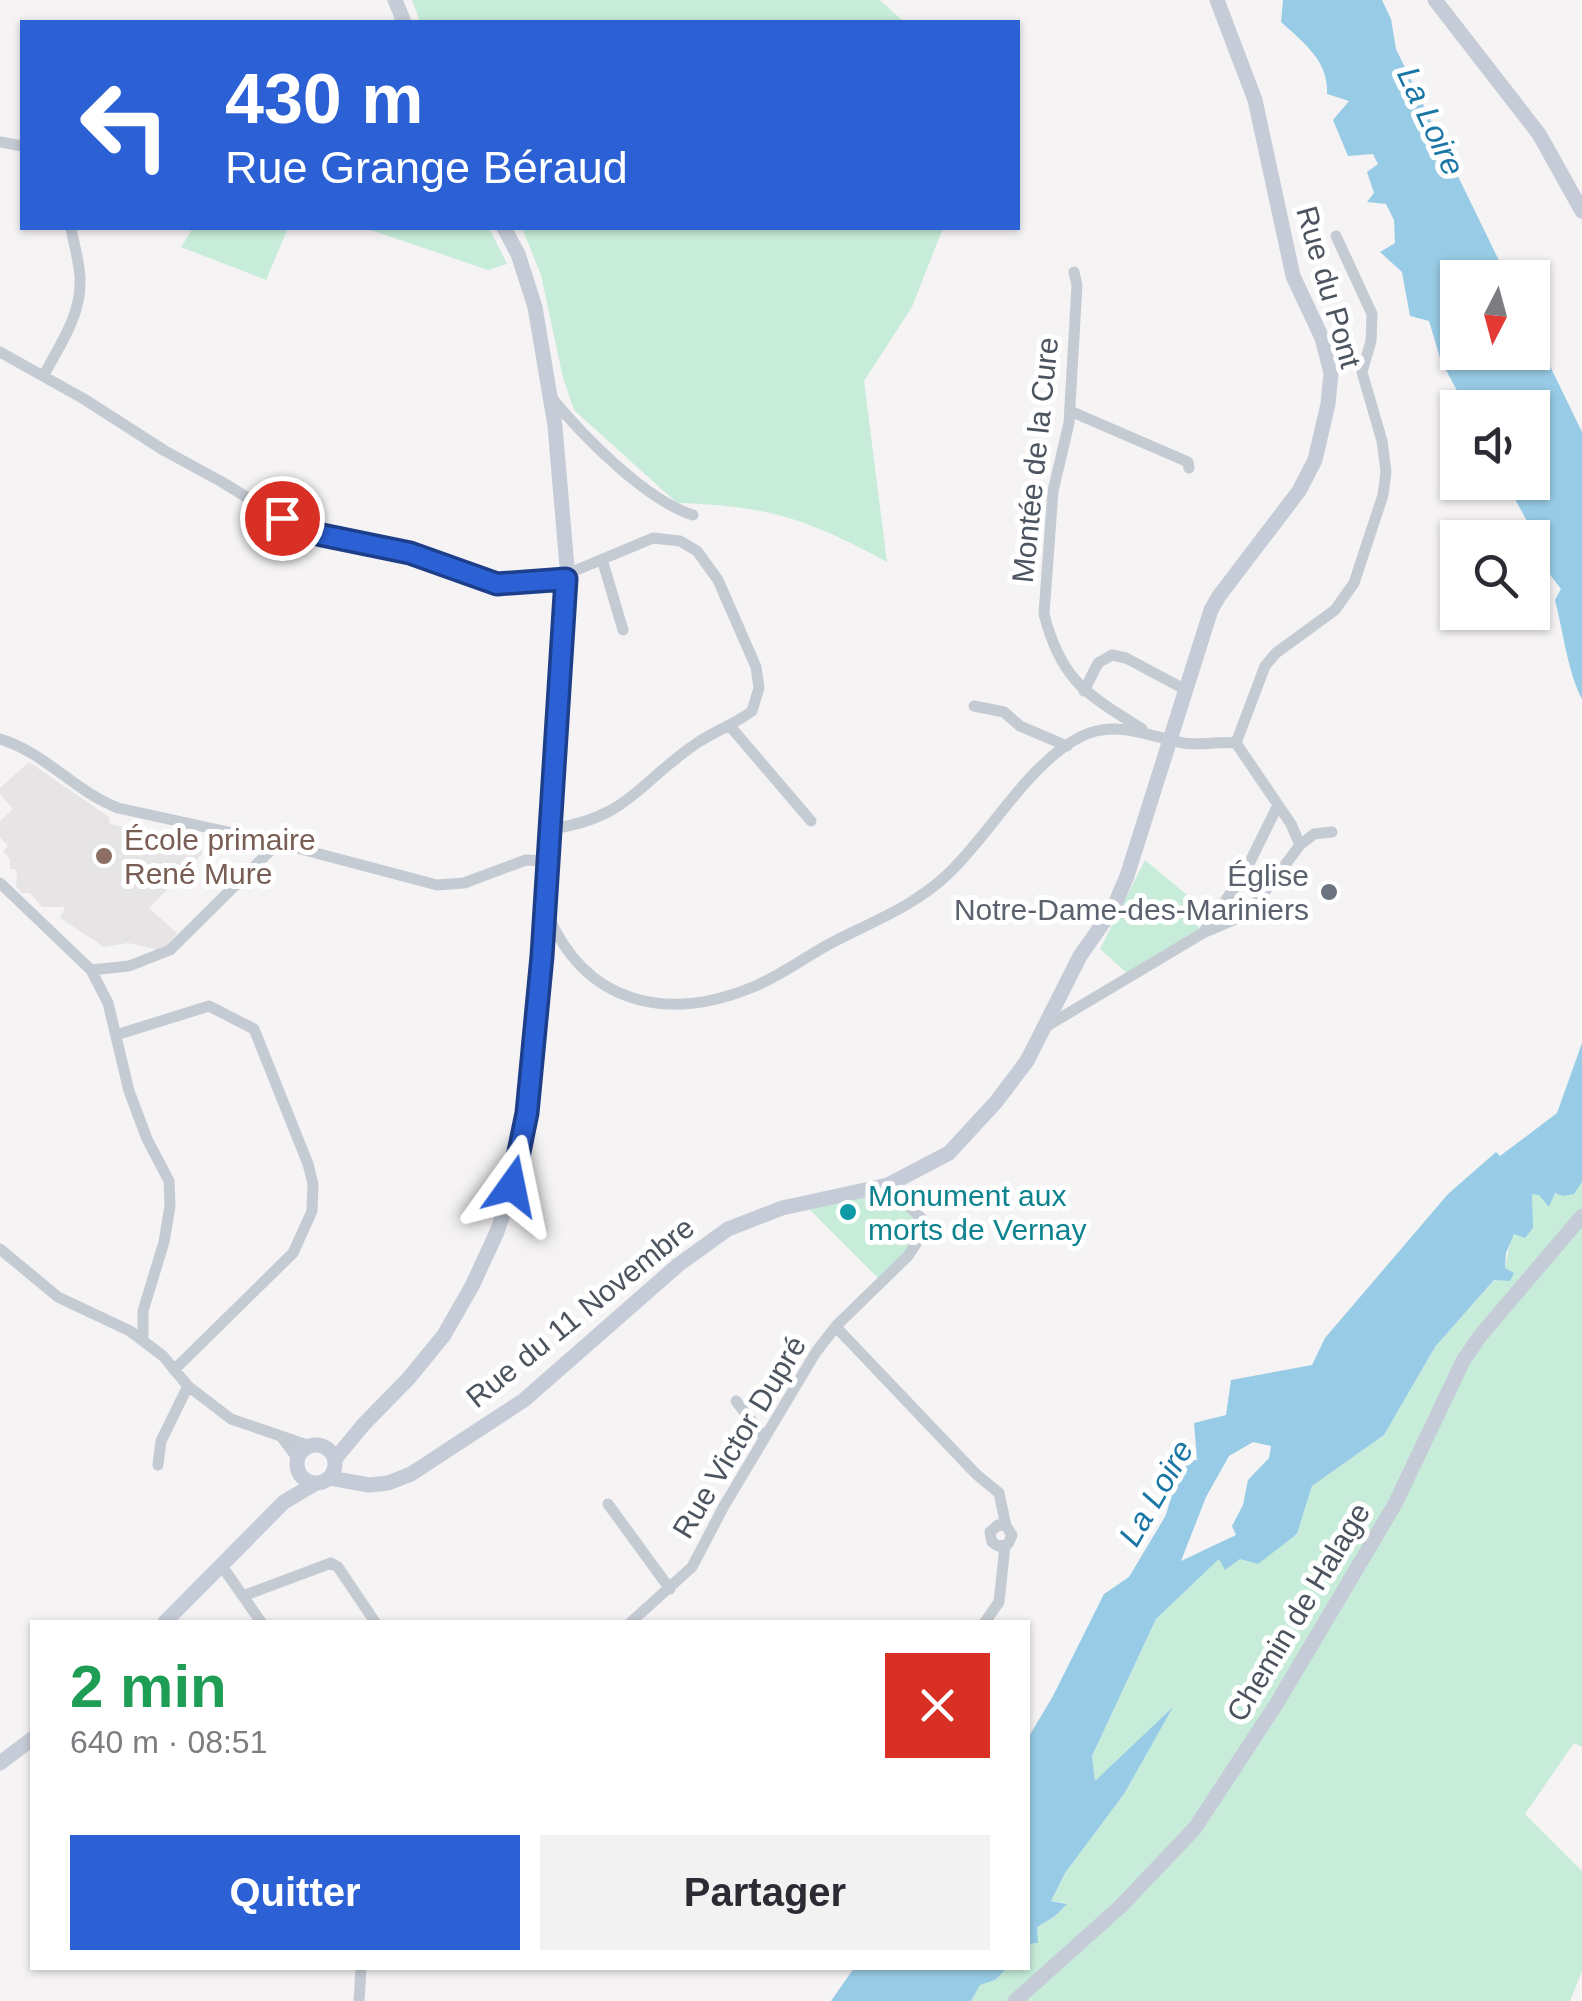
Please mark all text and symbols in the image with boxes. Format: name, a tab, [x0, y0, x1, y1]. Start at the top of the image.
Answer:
icon: left	[60, 60, 190, 190]
text: 430 m	[225, 60, 423, 138]
water label: La Loire	[1390, 61, 1472, 181]
text: Rue Grange Béraud	[225, 142, 628, 193]
street label: Rue du Pont	[1290, 202, 1368, 372]
north arrow	[1440, 260, 1550, 370]
map controls	[1440, 260, 1550, 630]
street label: Montée de la Cure	[1006, 336, 1064, 584]
button: sound	[1440, 390, 1550, 500]
pin	[240, 476, 325, 561]
icon: arrive	[255, 491, 310, 546]
button: search	[1440, 520, 1550, 630]
place label: École primaire René Mure	[124, 823, 316, 890]
marker: École primaire René Mure	[93, 845, 115, 867]
place label: Église Notre-Dame-des-Mariniers	[954, 859, 1309, 926]
marker: Église Notre-Dame-des-Mariniers	[1318, 881, 1340, 903]
position arrow	[460, 1134, 564, 1238]
place label: Monument aux morts de Vernay	[868, 1179, 1086, 1246]
marker: Monument aux morts de Vernay	[837, 1201, 859, 1223]
street label: Rue du 11 Novembre	[460, 1210, 700, 1414]
street label: Rue Victor Dupré	[666, 1330, 812, 1544]
water label: La Loire	[1112, 1434, 1200, 1552]
street label: Chemin de Halage	[1220, 1497, 1376, 1727]
text: 2 min	[70, 1653, 227, 1720]
button: close	[885, 1653, 990, 1758]
text: 640 m · 08:51	[70, 1724, 267, 1760]
button: Quitter	[70, 1835, 520, 1950]
button: Partager	[540, 1835, 990, 1950]

